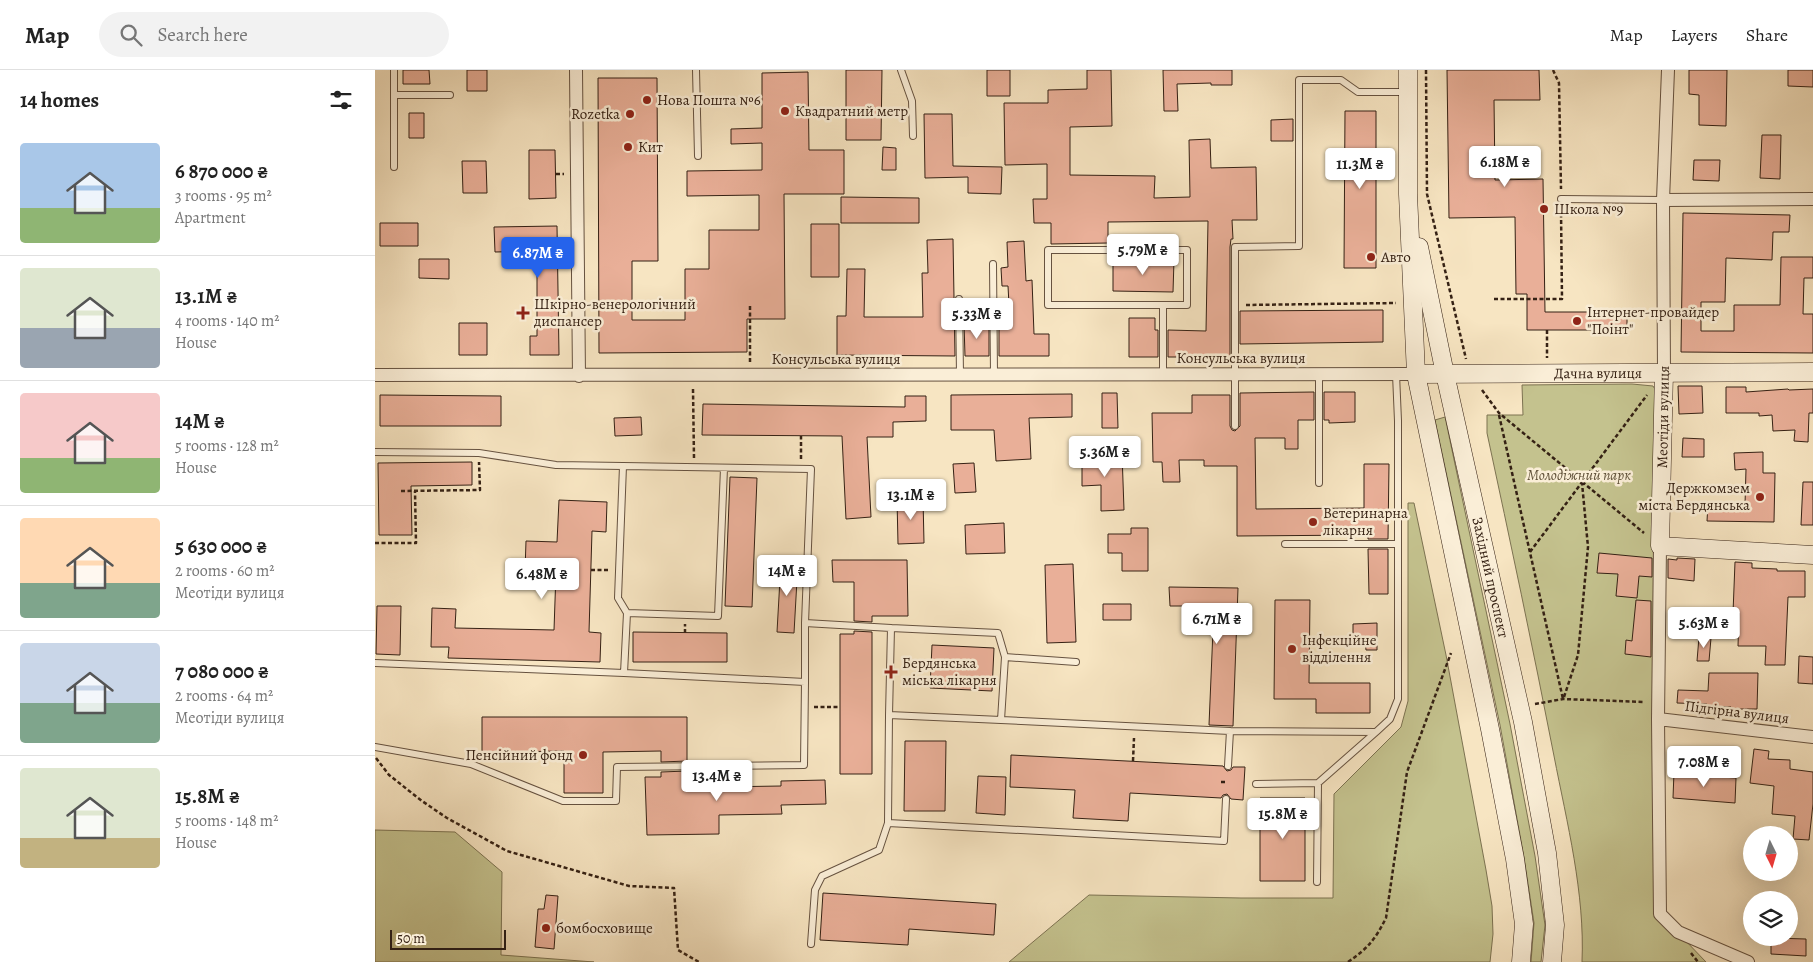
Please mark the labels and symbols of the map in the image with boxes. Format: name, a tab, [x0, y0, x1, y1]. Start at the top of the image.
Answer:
place label: Нова Пошта №6	[657, 90, 761, 110]
marker: Нова Пошта №6	[641, 94, 653, 106]
place label: Квадратний метр	[795, 101, 908, 121]
place label: Rozetka	[571, 104, 620, 124]
marker: Квадратний метр	[779, 105, 791, 117]
marker: Rozetka	[624, 108, 636, 120]
place label: Кит	[638, 137, 663, 157]
marker: Кит	[622, 141, 634, 153]
pin: 6.18M ₴	[1459, 146, 1551, 188]
pin: 11.3M ₴	[1314, 148, 1406, 190]
place label: Школа №9	[1554, 199, 1624, 219]
marker: Школа №9	[1538, 203, 1550, 215]
pin: 5.79M ₴	[1097, 234, 1189, 276]
pin: 6.87M ₴	[492, 236, 584, 279]
place label: Авто	[1380, 247, 1411, 267]
marker: Авто	[1365, 251, 1377, 263]
place label: Шкірно-венерологічний диспансер	[533, 294, 696, 331]
pin: 5.33M ₴	[931, 298, 1023, 340]
place label: Інтернет-провайдер "Поінт"	[1587, 302, 1719, 339]
marker: Шкірно-венерологічний диспансер	[516, 306, 530, 320]
marker: Інтернет-провайдер "Поінт"	[1571, 315, 1583, 327]
street label: Консульська вулиця	[1177, 348, 1305, 368]
street label: Консульська вулиця	[772, 349, 900, 369]
street label: Дачна вулиця	[1554, 363, 1642, 383]
street label: Меотіди вулиця	[1652, 366, 1674, 468]
pin: 5.36M ₴	[1059, 436, 1151, 478]
park label: Молодіжний парк	[1527, 465, 1631, 485]
pin: 13.1M ₴	[865, 478, 957, 521]
place label: Держкомзем міста Бердянська	[1638, 478, 1750, 515]
marker: Держкомзем міста Бердянська	[1754, 491, 1766, 503]
place label: Ветеринарна лікарня	[1323, 503, 1408, 540]
street label: Західний проспект	[1467, 515, 1514, 640]
marker: Ветеринарна лікарня	[1307, 516, 1319, 528]
pin: 14M ₴	[752, 554, 822, 597]
pin: 6.48M ₴	[496, 558, 588, 600]
pin: 6.71M ₴	[1171, 602, 1263, 645]
pin: 5.63M ₴	[1658, 606, 1750, 649]
place label: Інфекційне відділення	[1302, 630, 1377, 667]
marker: Інфекційне відділення	[1286, 643, 1298, 655]
place label: Бердянська міська лікарня	[902, 653, 997, 690]
marker: Бердянська міська лікарня	[884, 665, 898, 679]
street label: Підгірна вулиця	[1684, 696, 1790, 728]
place label: Пенсійний фонд	[465, 745, 573, 765]
pin: 7.08M ₴	[1658, 746, 1750, 788]
marker: Пенсійний фонд	[577, 749, 589, 761]
pin: 13.4M ₴	[671, 760, 763, 802]
pin: 15.8M ₴	[1237, 798, 1329, 840]
north arrow	[1743, 826, 1797, 881]
place label: бомбосховище	[556, 918, 653, 938]
marker: бомбосховище	[540, 922, 552, 934]
scale bar	[390, 927, 506, 950]

